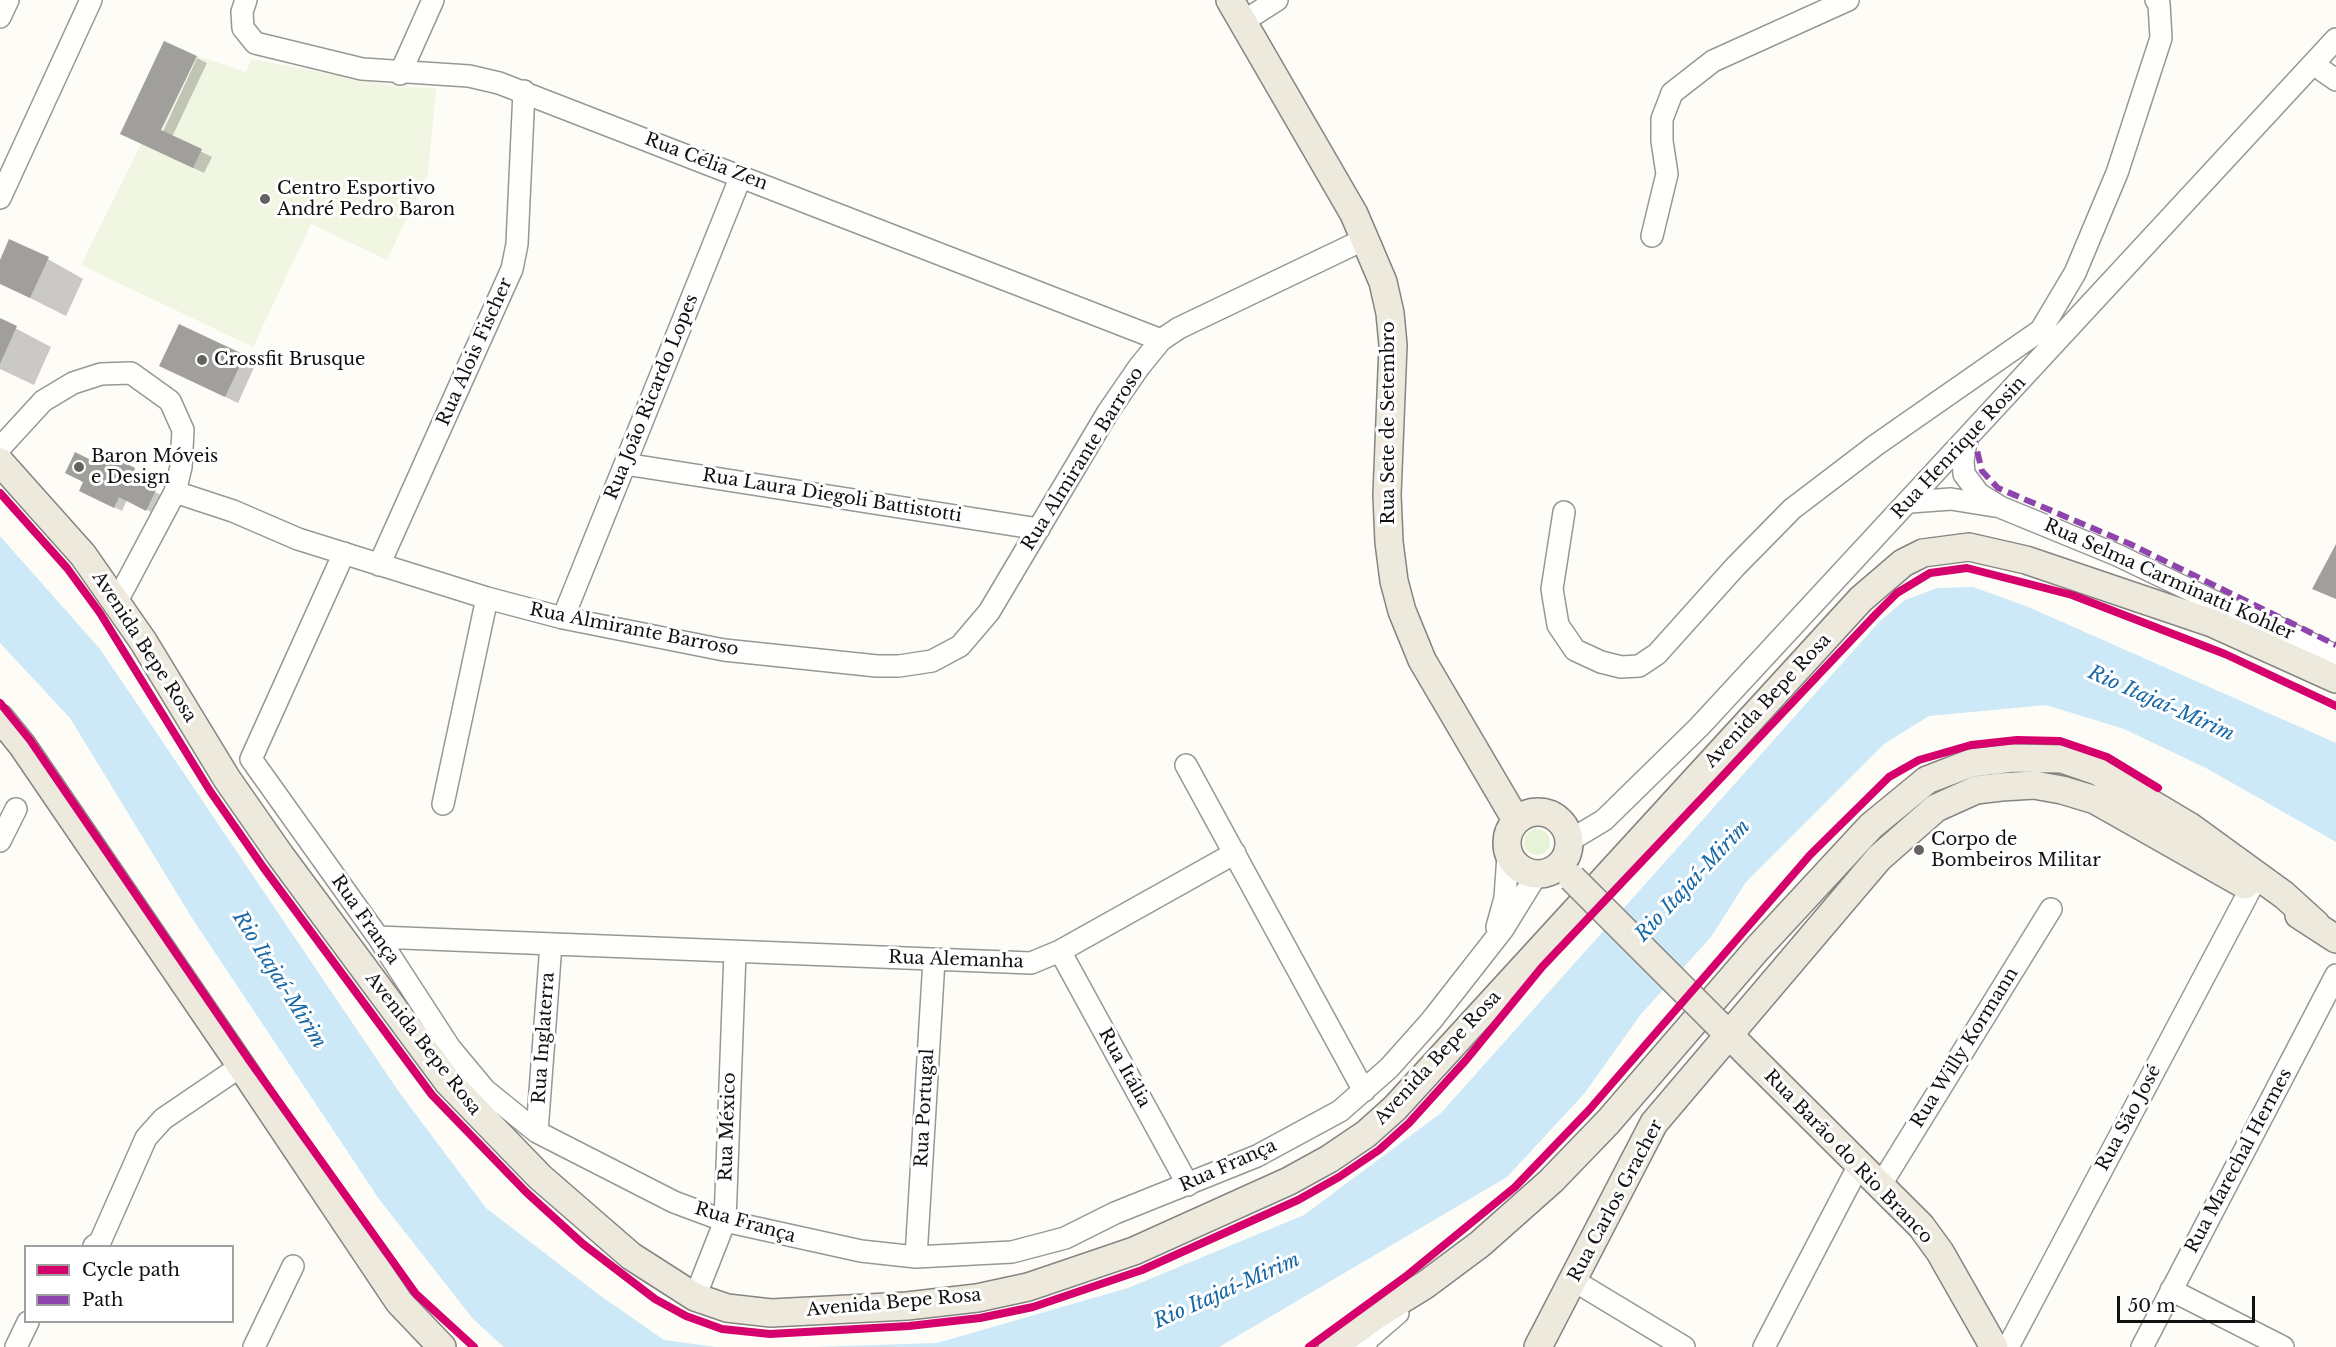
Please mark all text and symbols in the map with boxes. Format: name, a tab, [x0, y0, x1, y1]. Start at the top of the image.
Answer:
street label: Rua Célia Zen	[642, 129, 770, 195]
place label: Centro Esportivo André Pedro Baron	[277, 178, 455, 220]
marker: Centro Esportivo André Pedro Baron	[258, 192, 272, 206]
street label: Rua Alois Fischer	[433, 275, 517, 429]
street label: Rua João Ricardo Lopes	[601, 291, 703, 503]
street label: Rua Sete de Setembro	[1378, 321, 1400, 525]
place label: Crossfit Brusque	[214, 349, 365, 371]
marker: Crossfit Brusque	[195, 353, 209, 367]
street label: Rua Almirante Barroso	[1018, 363, 1148, 555]
street label: Rua Henrique Rosin	[1887, 372, 2031, 524]
place label: Baron Móveis e Design	[91, 446, 218, 488]
marker: Baron Móveis e Design	[72, 460, 86, 474]
street label: Rua Laura Diegoli Battistotti	[701, 465, 963, 527]
street label: Rua Selma Carminatti Kohler	[2040, 515, 2298, 645]
street label: Avenida Bepe Rosa	[87, 568, 201, 726]
street label: Rua Almirante Barroso	[528, 599, 740, 661]
street label: Avenida Bepe Rosa	[1700, 630, 1836, 772]
water label: Rio Itajaí-Mirim	[2084, 661, 2238, 747]
water label: Rio Itajaí-Mirim	[1631, 815, 1755, 947]
place label: Corpo de Bombeiros Militar	[1931, 829, 2101, 872]
marker: Corpo de Bombeiros Militar	[1912, 843, 1926, 857]
street label: Rua França	[326, 871, 404, 969]
water label: Rio Itajaí-Mirim	[227, 907, 331, 1053]
street label: Rua Alemanha	[888, 947, 1024, 973]
street label: Rua Willy Kormann	[1907, 964, 2023, 1132]
street label: Avenida Bepe Rosa	[361, 968, 485, 1120]
street label: Rua Inglaterra	[529, 971, 559, 1105]
street label: Avenida Bepe Rosa	[1370, 987, 1506, 1129]
street label: Rua Itália	[1093, 1025, 1155, 1111]
street label: Rua Portugal	[911, 1048, 939, 1168]
street label: Rua São José	[2092, 1061, 2166, 1175]
street label: Rua Marechal Hermes	[2181, 1065, 2297, 1257]
street label: Rua Barão do Rio Branco	[1759, 1066, 1937, 1248]
street label: Rua México	[715, 1072, 741, 1182]
street label: Rua Carlos Gracher	[1564, 1116, 1668, 1286]
street label: Rua França	[1176, 1135, 1280, 1197]
street label: Rua França	[692, 1198, 798, 1248]
legend	[24, 1245, 234, 1323]
water label: Rio Itajaí-Mirim	[1150, 1248, 1304, 1334]
text: Cycle path	[82, 1259, 180, 1281]
scale bar	[2120, 1284, 2258, 1322]
street label: Avenida Bepe Rosa	[806, 1285, 982, 1321]
text: Path	[82, 1289, 123, 1311]
text: 50 m	[2128, 1295, 2176, 1317]

